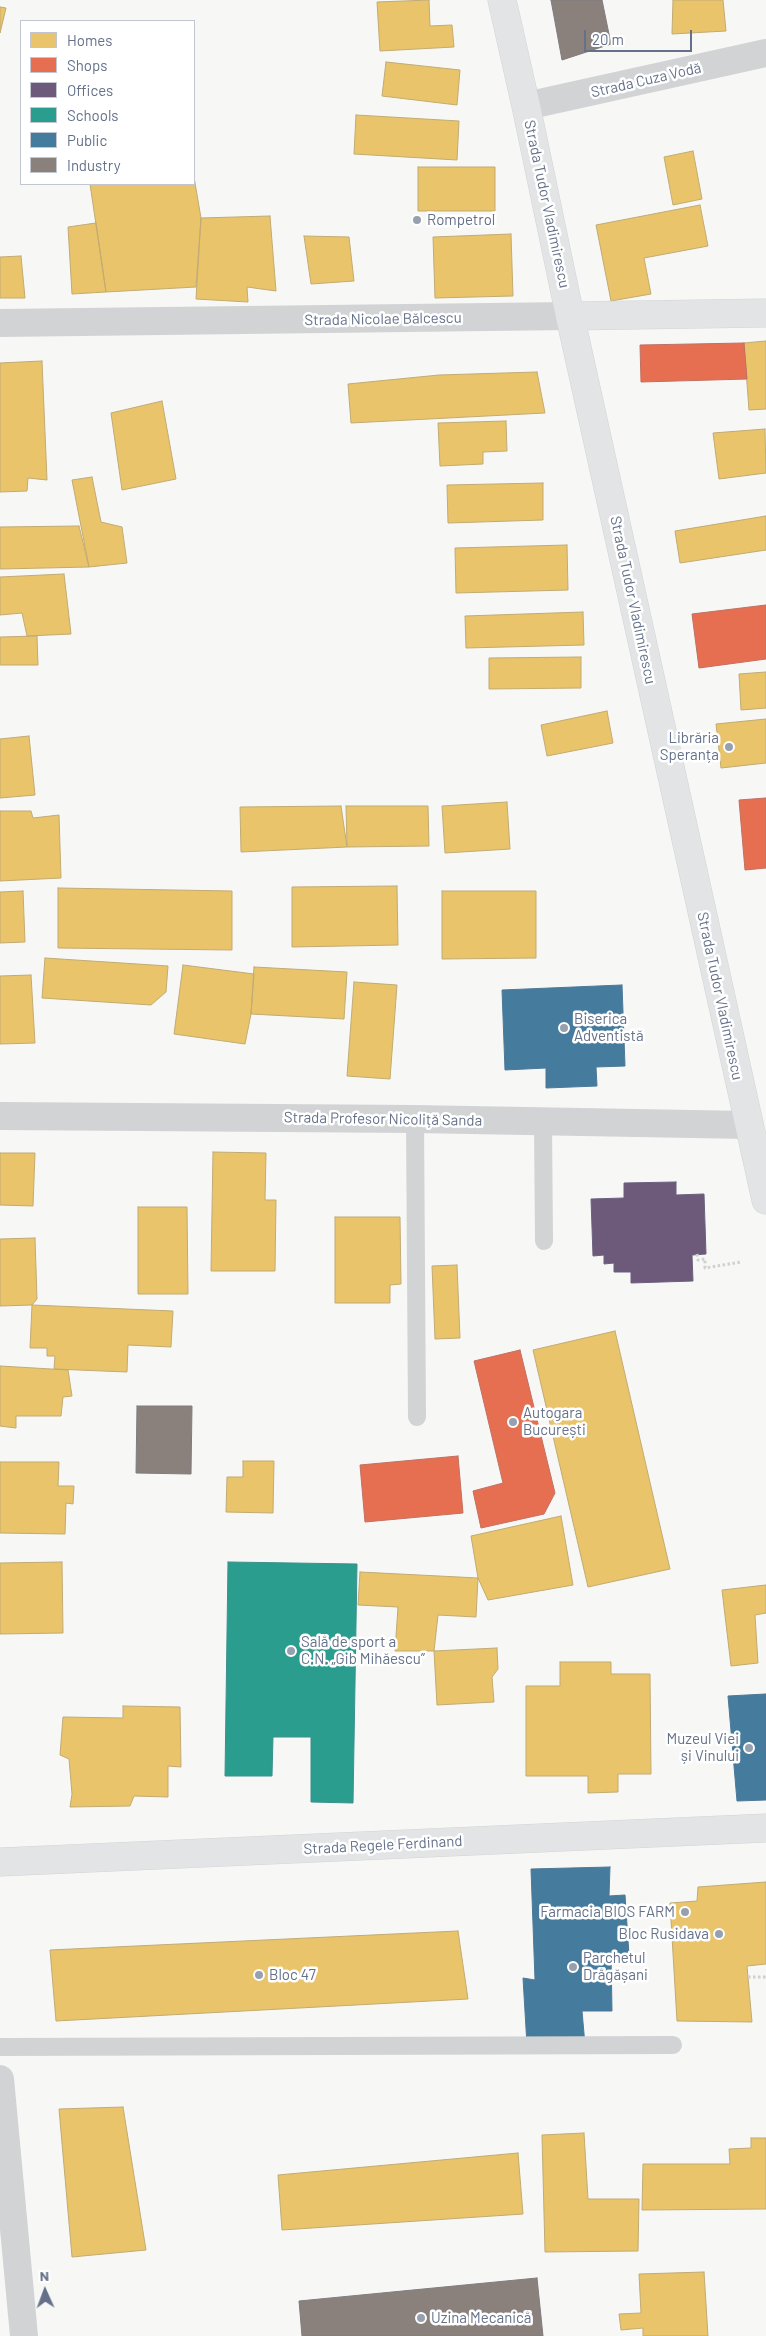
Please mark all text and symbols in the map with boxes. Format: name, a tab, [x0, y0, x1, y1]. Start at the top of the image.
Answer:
legend	[20, 20, 195, 185]
scale bar	[586, 20, 694, 52]
text: 20 m	[592, 30, 624, 48]
text: Homes	[67, 31, 112, 49]
text: Shops	[67, 56, 107, 74]
street label: Strada Cuza Vodă	[589, 59, 703, 101]
text: Offices	[67, 81, 113, 99]
text: Schools	[67, 106, 119, 124]
street label: Strada Tudor Vladimirescu	[520, 118, 574, 290]
text: Public	[67, 131, 107, 149]
text: Industry	[67, 156, 121, 174]
place label: Rompetrol	[427, 211, 495, 229]
marker: Rompetrol	[411, 214, 423, 226]
street label: Strada Nicolae Bălcescu	[304, 309, 462, 329]
street label: Strada Tudor Vladimirescu	[606, 514, 660, 686]
place label: Librăria Speranța	[660, 729, 719, 764]
marker: Librăria Speranța	[723, 741, 735, 753]
street label: Strada Tudor Vladimirescu	[693, 910, 747, 1082]
place label: Biserica Adventistă	[574, 1010, 644, 1045]
marker: Biserica Adventistă	[558, 1022, 570, 1034]
street label: Strada Profesor Nicoliță Sanda	[284, 1108, 482, 1130]
place label: Autogara București	[523, 1404, 586, 1439]
marker: Autogara București	[507, 1416, 519, 1428]
place label: Sală de sport a C.N. „Gib Mihăescu”	[301, 1633, 425, 1668]
marker: Sală de sport a C.N. „Gib Mihăescu”	[285, 1645, 297, 1657]
place label: Muzeul Viei și Vinului	[667, 1730, 739, 1765]
marker: Muzeul Viei și Vinului	[743, 1742, 755, 1754]
street label: Strada Regele Ferdinand	[303, 1832, 463, 1858]
place label: Farmacia BIOS FARM	[540, 1903, 675, 1921]
marker: Farmacia BIOS FARM	[679, 1906, 691, 1918]
place label: Bloc Rusidava	[619, 1925, 709, 1943]
marker: Bloc Rusidava	[713, 1928, 725, 1940]
place label: Parchetul Drăgășani	[583, 1949, 648, 1984]
marker: Parchetul Drăgășani	[567, 1961, 579, 1973]
place label: Bloc 47	[269, 1966, 316, 1984]
marker: Bloc 47	[253, 1969, 265, 1981]
north arrow	[20, 2266, 70, 2316]
text: N	[40, 2267, 49, 2284]
place label: Uzina Mecanică	[431, 2309, 532, 2327]
marker: Uzina Mecanică	[415, 2312, 427, 2324]

